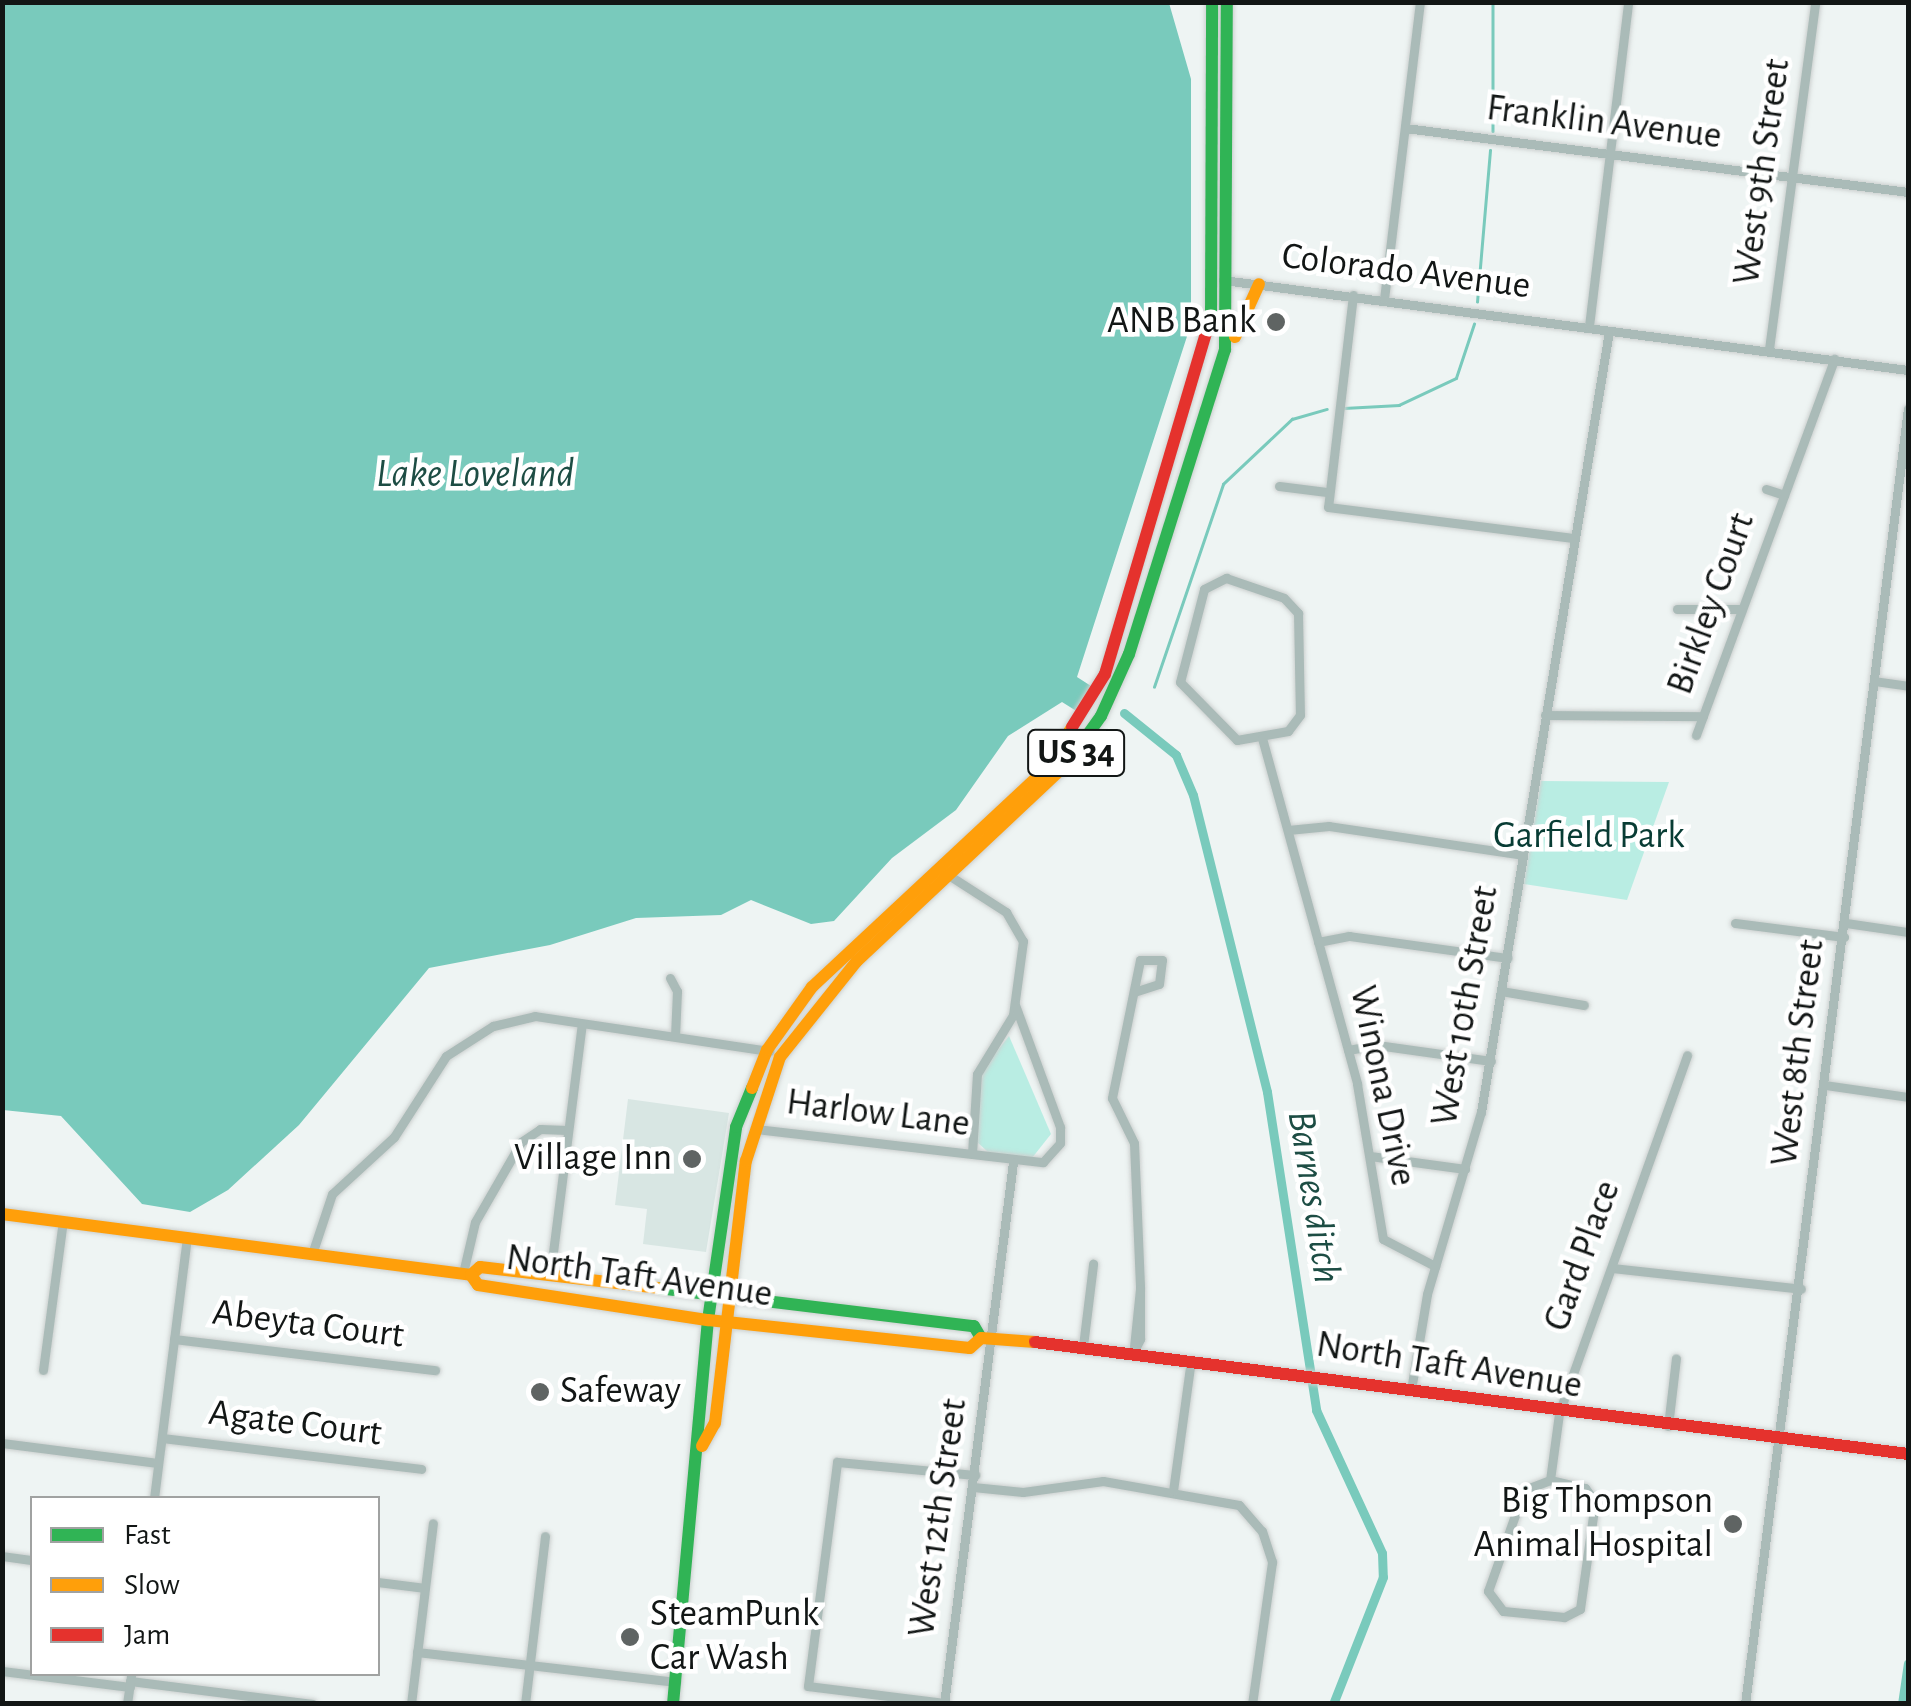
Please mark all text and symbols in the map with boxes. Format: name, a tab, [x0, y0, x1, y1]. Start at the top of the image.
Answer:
street label: West 9th Street	[1725, 56, 1801, 288]
street label: Franklin Avenue	[1484, 86, 1724, 160]
street label: Colorado Avenue	[1279, 234, 1533, 310]
place label: ANB Bank	[1107, 299, 1256, 345]
marker: ANB Bank	[1265, 311, 1287, 333]
water label: Lake Loveland	[376, 450, 574, 498]
street label: Birkley Court	[1658, 507, 1766, 701]
road number: US 34	[1026, 723, 1126, 783]
park label: Garfield Park	[1493, 814, 1685, 860]
street label: West 10th Street	[1422, 882, 1510, 1130]
street label: West 8th Street	[1762, 937, 1836, 1169]
street label: Winona Drive	[1339, 982, 1425, 1190]
street label: Harlow Lane	[784, 1080, 972, 1148]
water label: Barnes ditch	[1277, 1107, 1351, 1287]
place label: Village Inn	[514, 1136, 672, 1182]
marker: Village Inn	[681, 1148, 703, 1170]
street label: Gard Place	[1535, 1175, 1631, 1337]
street label: North Taft Avenue	[503, 1236, 775, 1318]
street label: Abeyta Court	[210, 1291, 406, 1359]
street label: North Taft Avenue	[1313, 1323, 1585, 1409]
place label: Safeway	[560, 1369, 681, 1415]
marker: Safeway	[529, 1381, 551, 1403]
street label: Agate Court	[206, 1391, 384, 1457]
street label: West 12th Street	[900, 1396, 978, 1640]
place label: Big Thompson Animal Hospital	[1473, 1479, 1713, 1568]
legend	[30, 1496, 380, 1676]
marker: Big Thompson Animal Hospital	[1722, 1513, 1744, 1535]
text: Fast	[124, 1520, 171, 1550]
text: Slow	[124, 1570, 180, 1600]
place label: SteamPunk Car Wash	[650, 1592, 819, 1682]
text: Jam	[124, 1620, 170, 1650]
marker: SteamPunk Car Wash	[619, 1626, 641, 1648]

